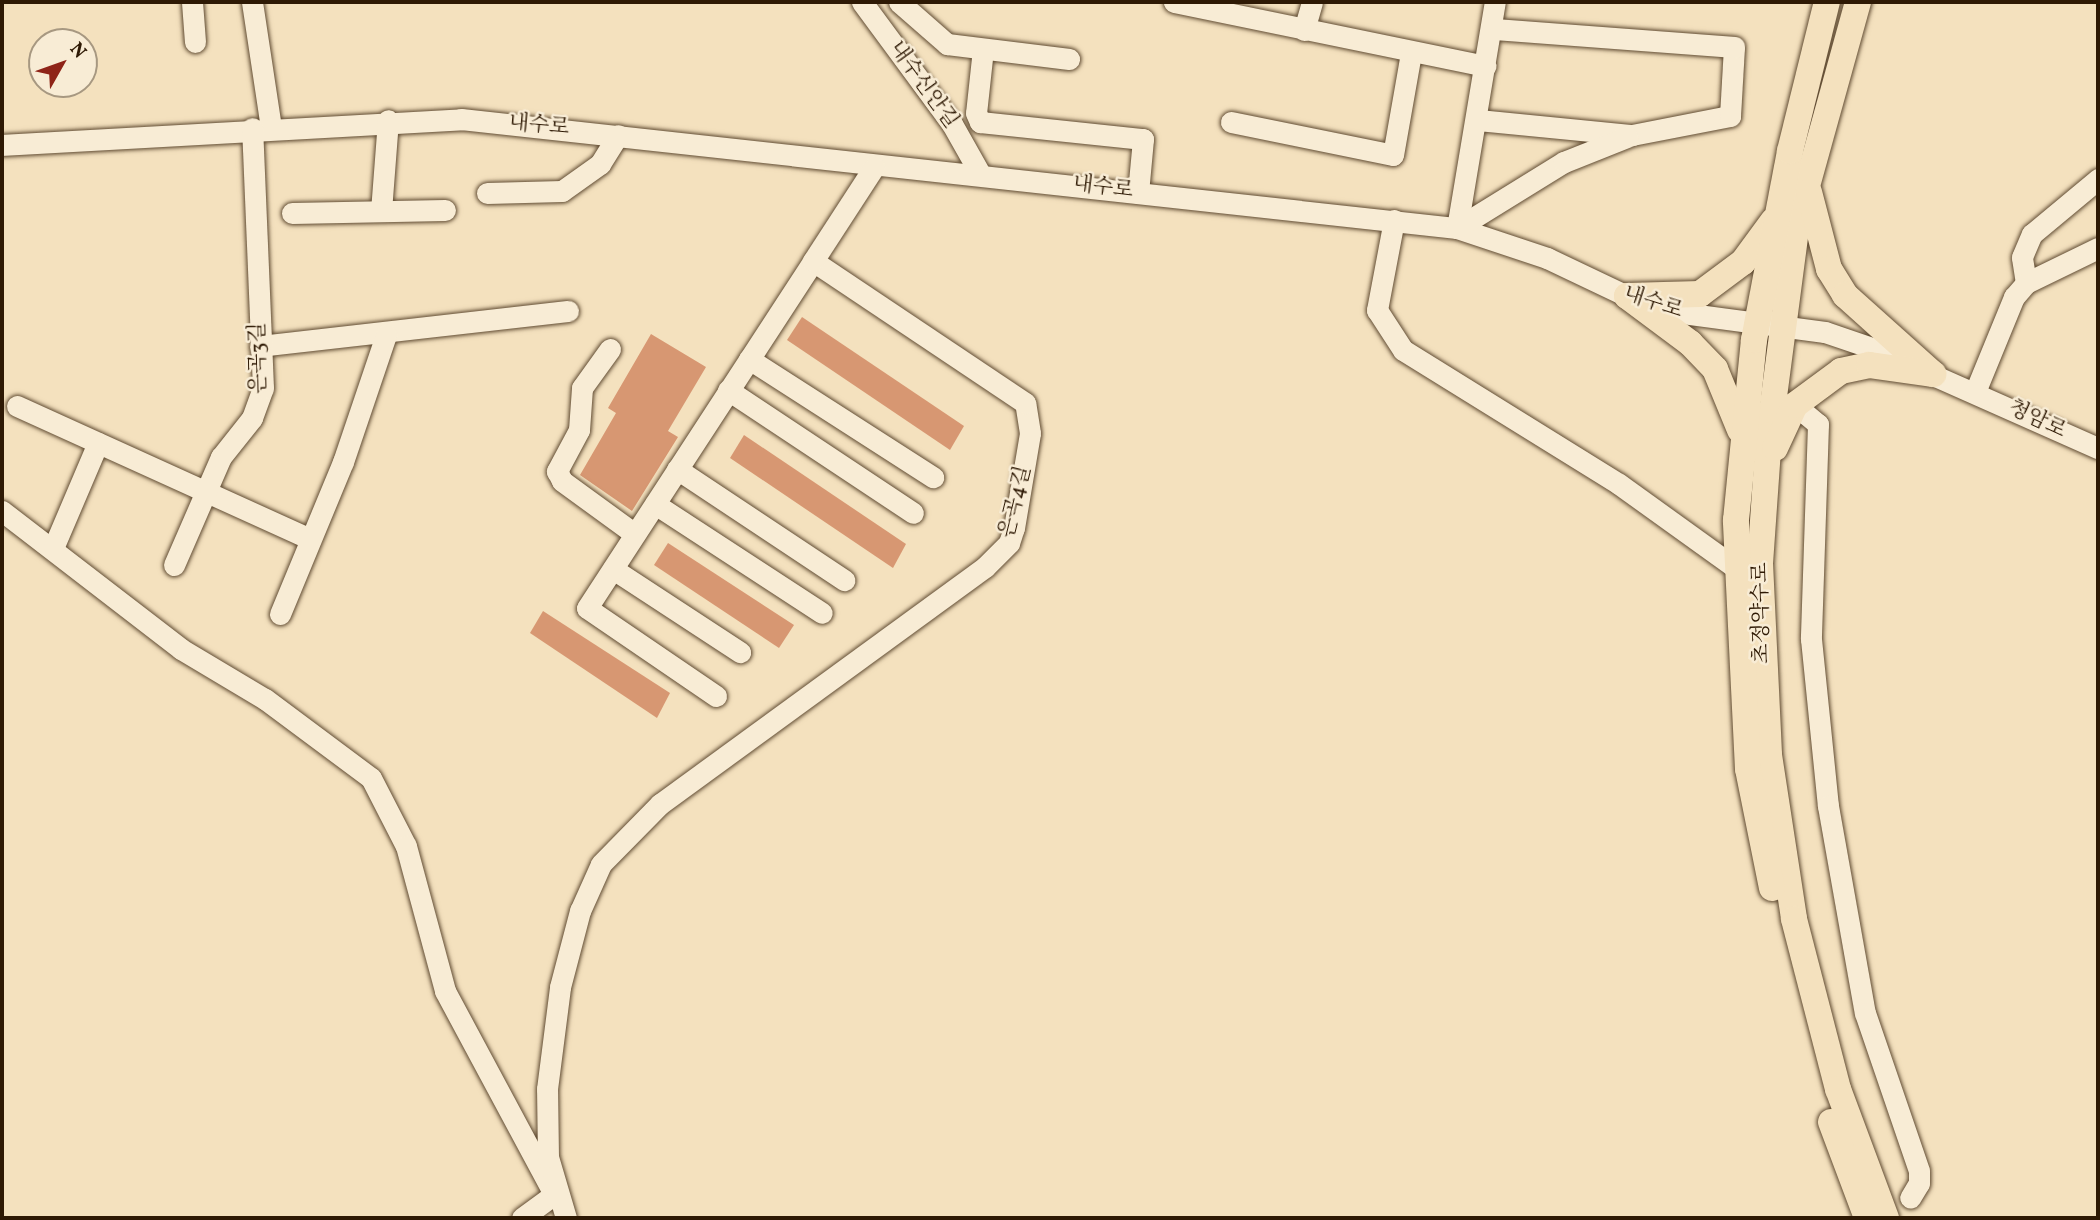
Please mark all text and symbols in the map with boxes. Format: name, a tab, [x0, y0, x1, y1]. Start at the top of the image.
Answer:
north arrow	[28, 28, 98, 98]
text: N	[63, 37, 92, 64]
street label: 내수신안길	[883, 37, 963, 133]
street label: 내수로	[508, 111, 570, 141]
street label: 내수로	[1071, 172, 1135, 204]
street label: 내수로	[1620, 282, 1686, 324]
street label: 은곡3길	[246, 322, 272, 394]
street label: 청암로	[2004, 396, 2070, 444]
street label: 은곡4길	[995, 463, 1037, 541]
street label: 초정약수로	[1749, 562, 1775, 664]

